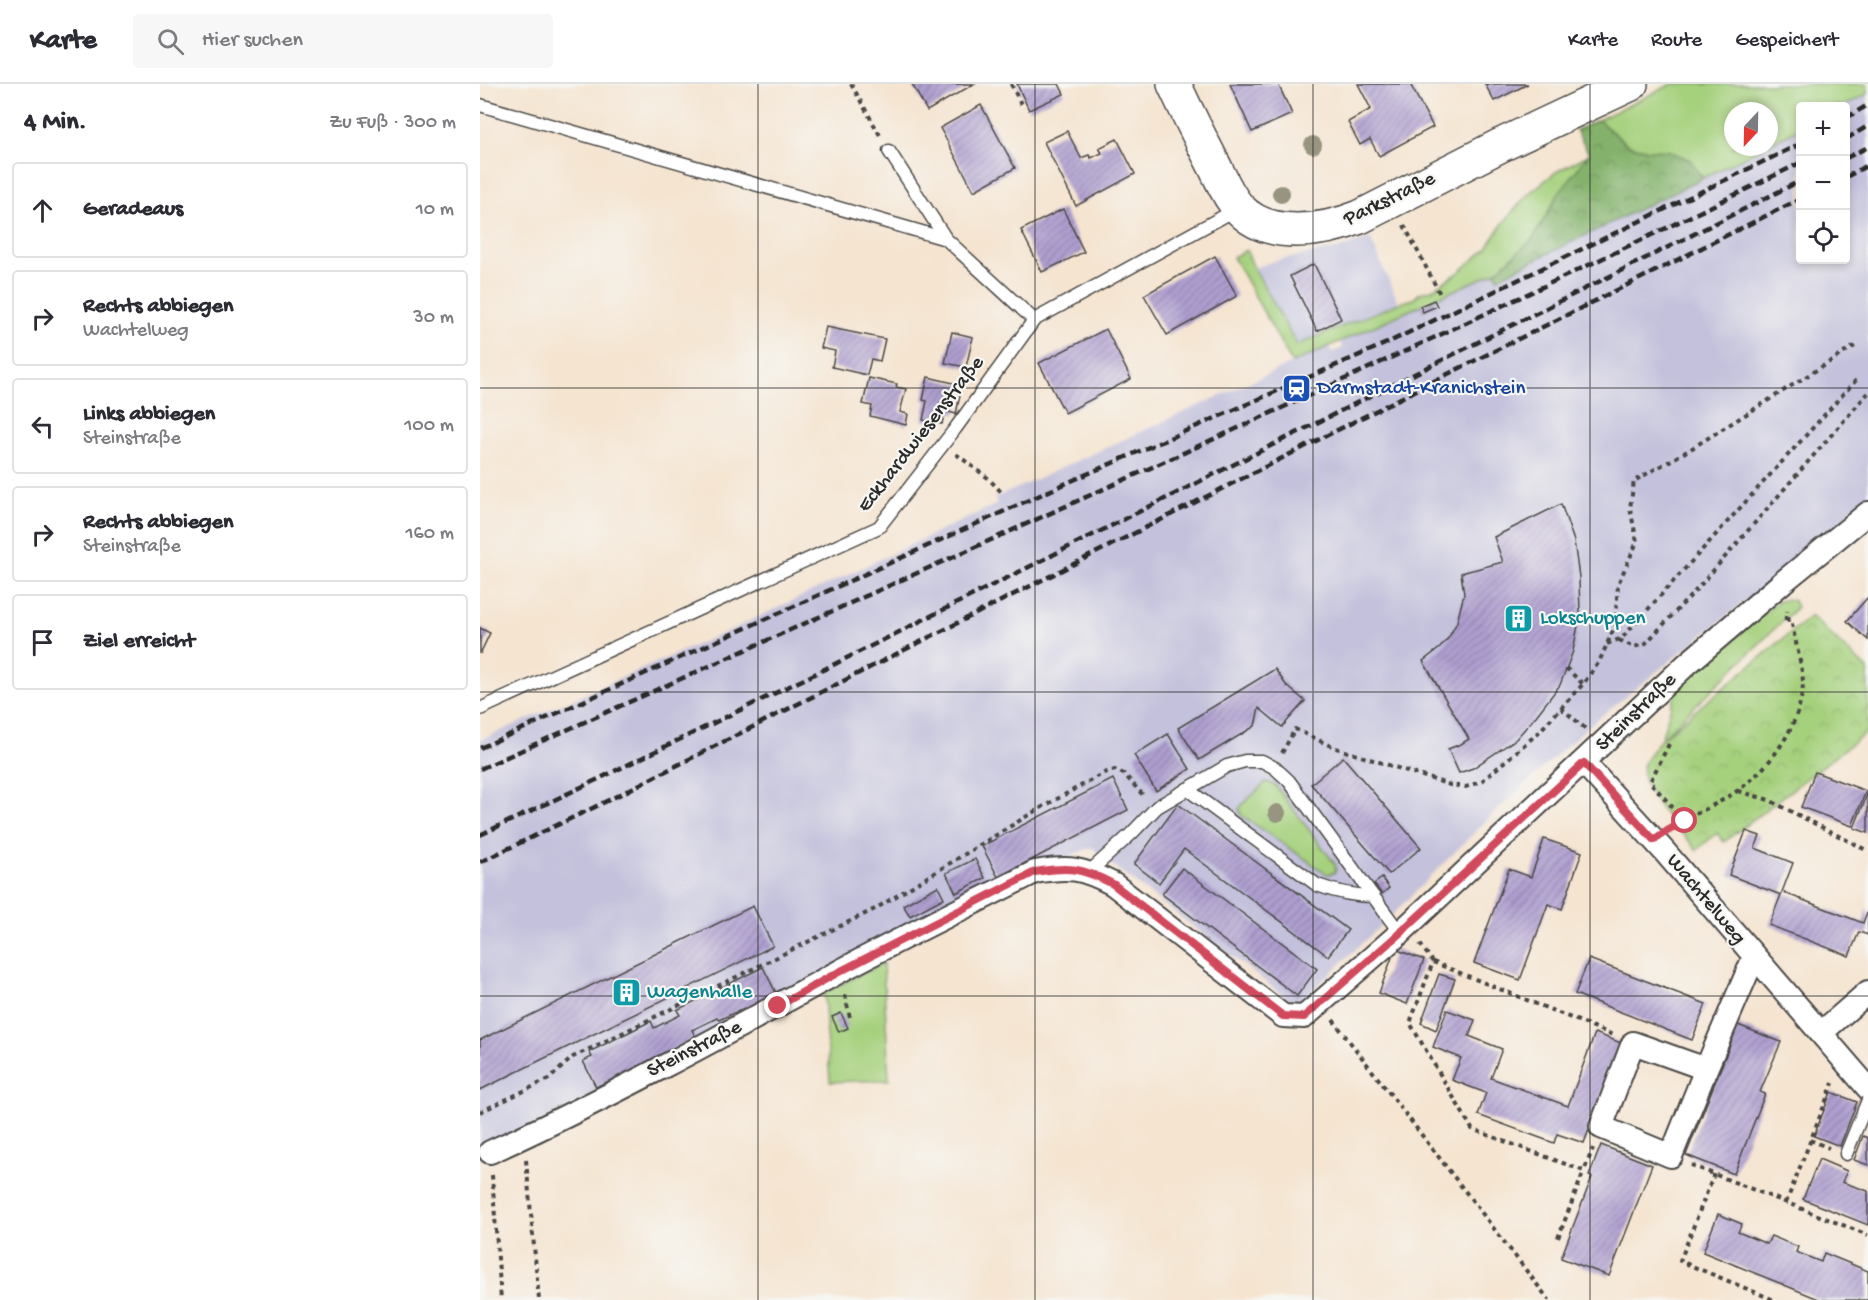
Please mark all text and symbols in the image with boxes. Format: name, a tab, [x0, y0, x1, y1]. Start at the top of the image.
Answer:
search box	[133, 14, 553, 68]
text: Karte	[30, 25, 97, 58]
icon: search	[154, 25, 187, 58]
text: Hier suchen	[202, 28, 303, 54]
text: Karte	[1568, 29, 1618, 54]
text: Route	[1651, 29, 1702, 54]
text: Gespeichert	[1735, 29, 1838, 54]
north arrow	[1724, 102, 1778, 156]
map controls	[1796, 102, 1850, 264]
button: +	[1796, 102, 1850, 156]
text: 4 Min.	[24, 108, 87, 139]
text: Zu Fuß · 300 m	[329, 112, 456, 135]
button: −	[1796, 156, 1850, 210]
street label: Parkstraße	[1339, 167, 1441, 233]
icon: ahead	[26, 194, 59, 227]
text: Geradeaus	[83, 197, 183, 223]
text: 10 m	[416, 199, 454, 222]
button: locate	[1796, 210, 1850, 264]
text: Rechts abbiegen	[83, 294, 233, 320]
icon: right	[26, 302, 59, 335]
text: 30 m	[413, 307, 454, 330]
text: Wachtelweg	[83, 320, 189, 343]
street label: Eckhardwiesenstraße	[853, 351, 992, 518]
station icon: Darmstadt-Kranichstein	[1280, 373, 1312, 405]
place label: Darmstadt-Kranichstein	[1315, 377, 1525, 402]
text: Links abbiegen	[83, 402, 215, 428]
icon: left	[26, 410, 59, 443]
text: 100 m	[404, 415, 454, 438]
text: Steinstraße	[83, 428, 181, 451]
text: Rechts abbiegen	[83, 510, 233, 536]
icon: right	[26, 518, 59, 551]
text: 160 m	[405, 523, 454, 546]
text: Steinstraße	[83, 536, 181, 559]
building icon: Lokschuppen	[1503, 603, 1535, 635]
place label: Lokschuppen	[1540, 607, 1645, 632]
icon: arrive	[26, 626, 59, 659]
text: Ziel erreicht	[83, 629, 195, 655]
street label: Steinstraße	[1591, 668, 1683, 758]
route start	[1671, 807, 1697, 833]
street label: Wachtelweg	[1660, 849, 1750, 951]
building icon: Wagenhalle	[610, 977, 642, 1009]
place label: Wagenhalle	[647, 981, 753, 1006]
route end	[764, 992, 790, 1018]
street label: Steinstraße	[644, 1015, 747, 1084]

